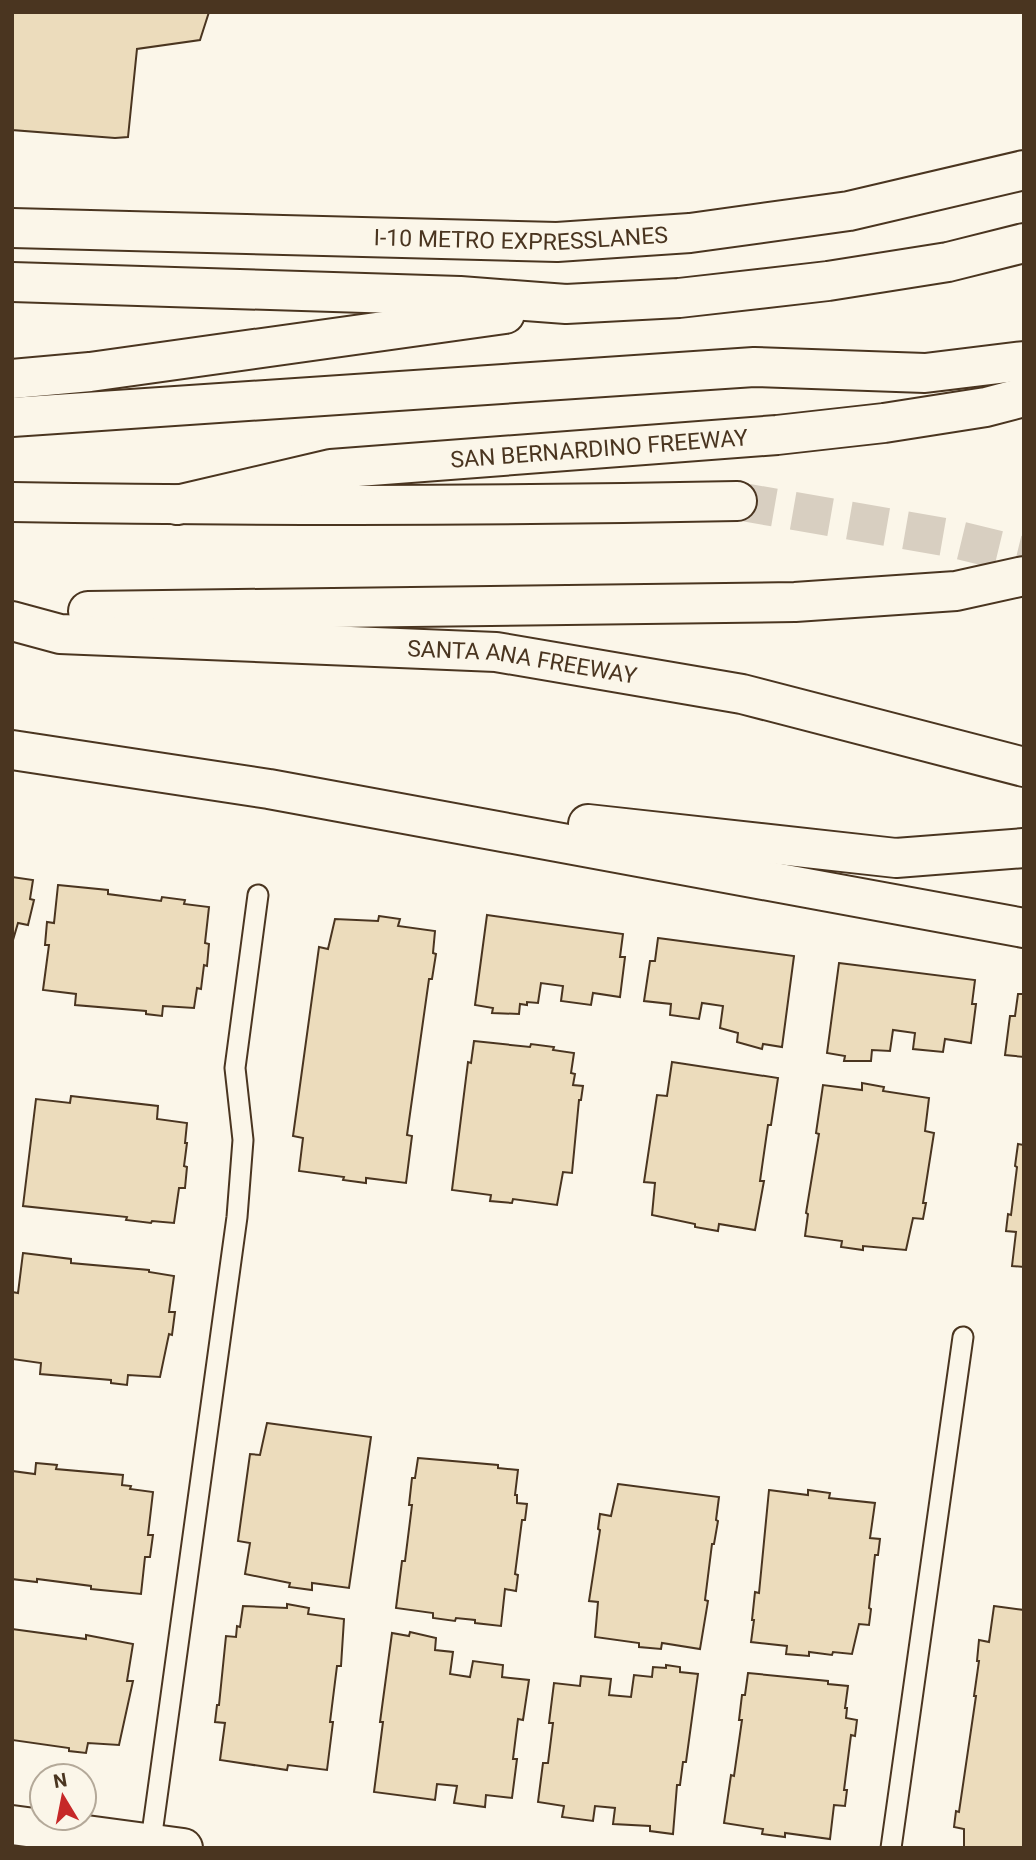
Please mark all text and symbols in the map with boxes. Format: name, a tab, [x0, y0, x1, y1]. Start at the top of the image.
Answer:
street label: I-10 METRO EXPRESSLANES	[373, 222, 669, 256]
street label: SAN BERNARDINO FREEWAY	[449, 424, 749, 474]
street label: SANTA ANA FREEWAY	[407, 635, 639, 690]
north arrow	[28, 1762, 98, 1832]
text: N	[52, 1768, 69, 1793]

